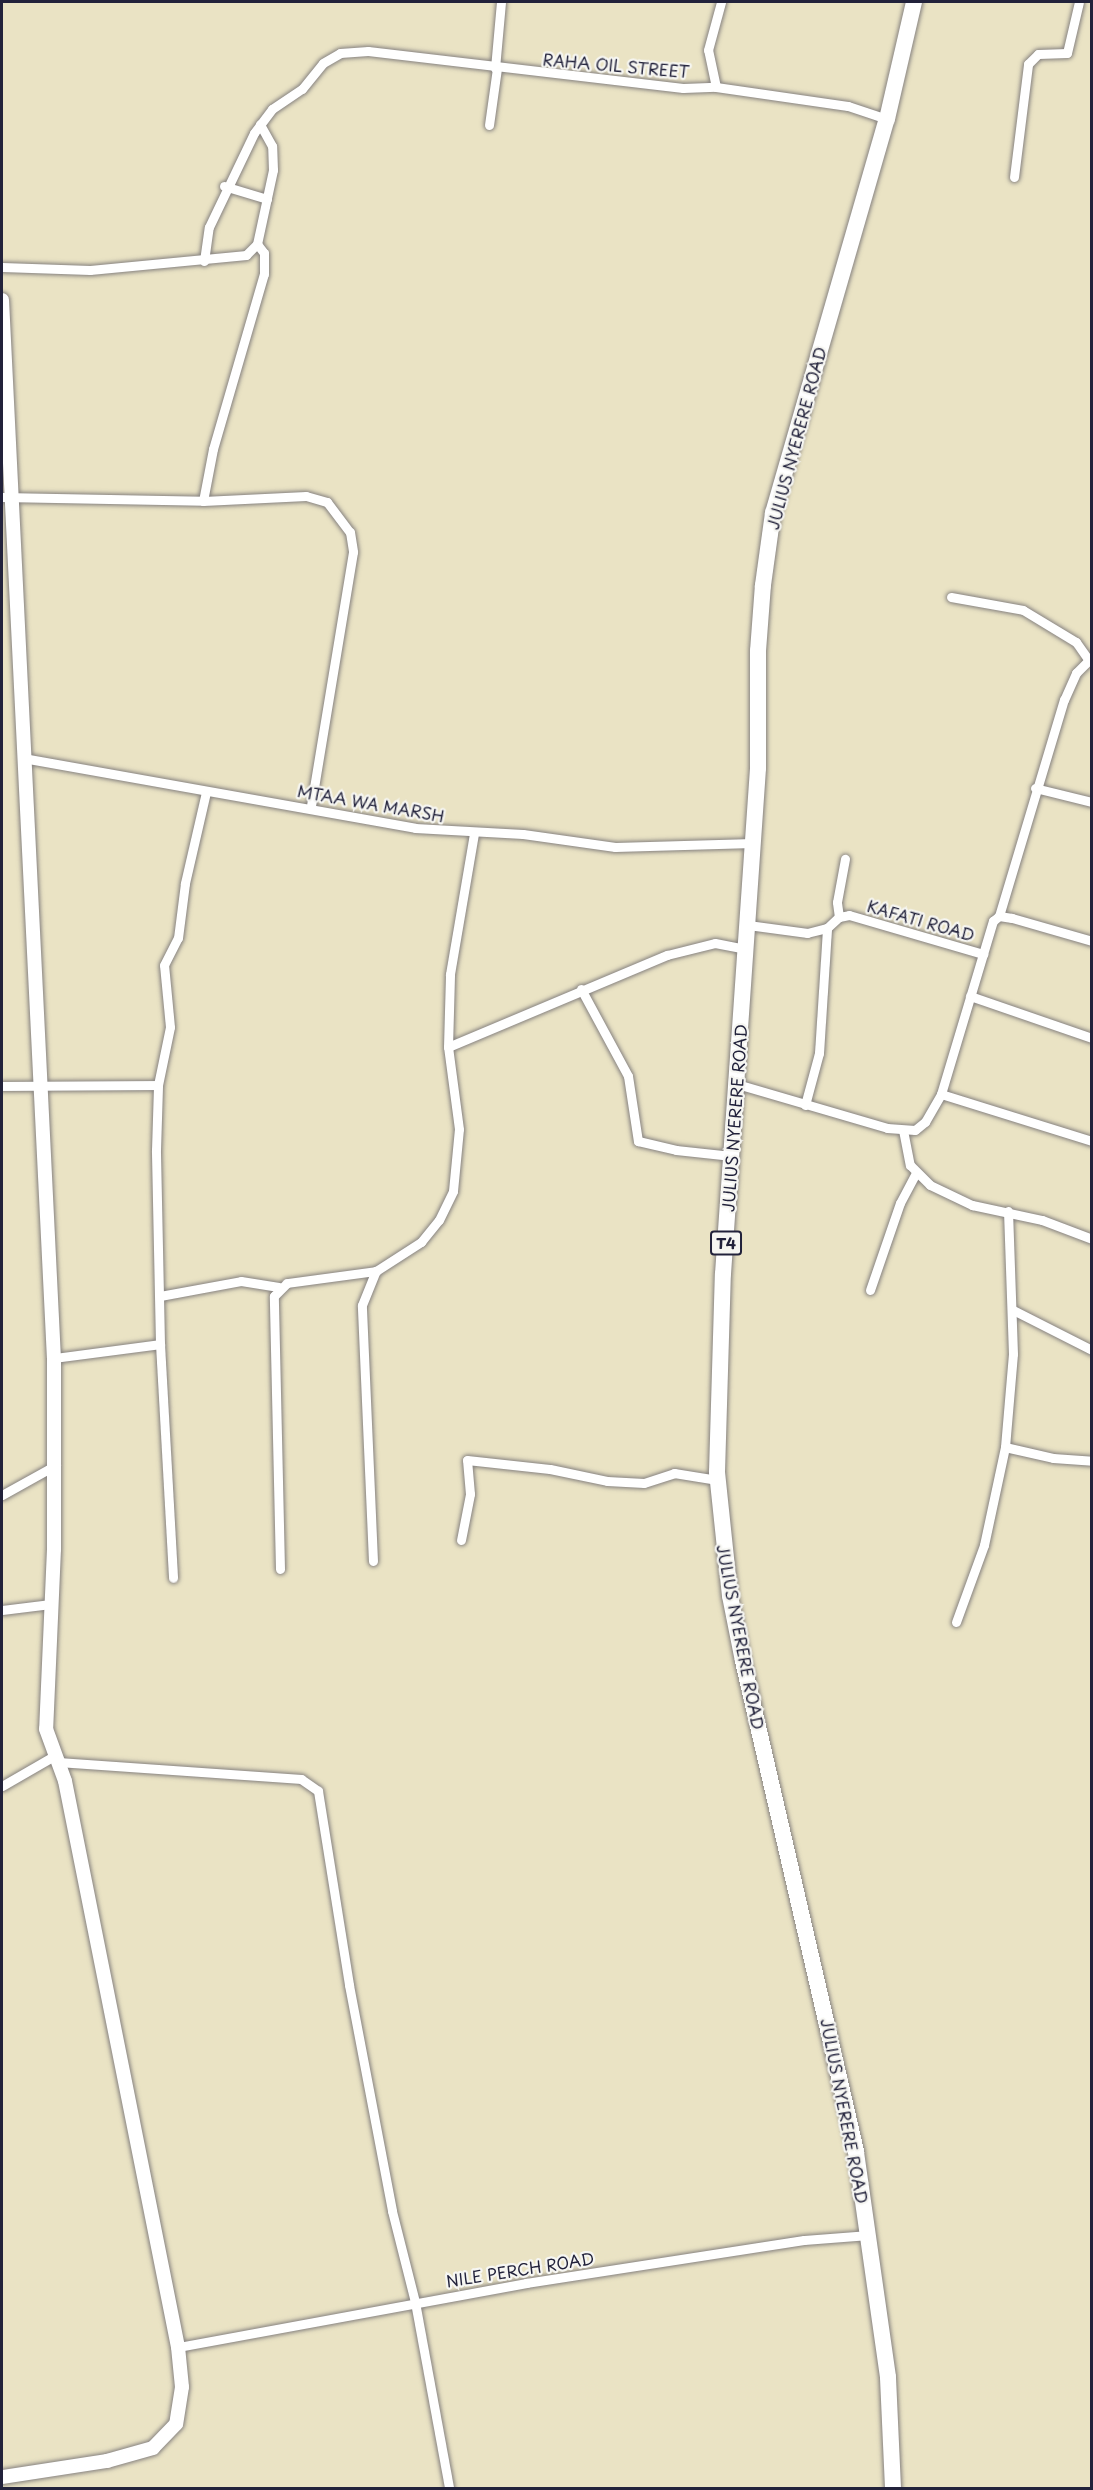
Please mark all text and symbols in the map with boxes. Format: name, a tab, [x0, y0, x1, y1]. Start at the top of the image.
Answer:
street label: RAHA OIL STREET	[541, 49, 691, 81]
street label: JULIUS NYERERE ROAD	[762, 343, 830, 533]
street label: MTAA WA MARSH	[297, 781, 445, 825]
street label: KAFATI ROAD	[865, 895, 977, 945]
street label: JULIUS NYERERE ROAD	[718, 1022, 750, 1214]
road number: T4	[710, 1231, 742, 1255]
street label: JULIUS NYERERE ROAD	[713, 1541, 769, 1733]
street label: JULIUS NYERERE ROAD	[817, 2015, 873, 2207]
street label: NILE PERCH ROAD	[444, 2248, 596, 2290]

